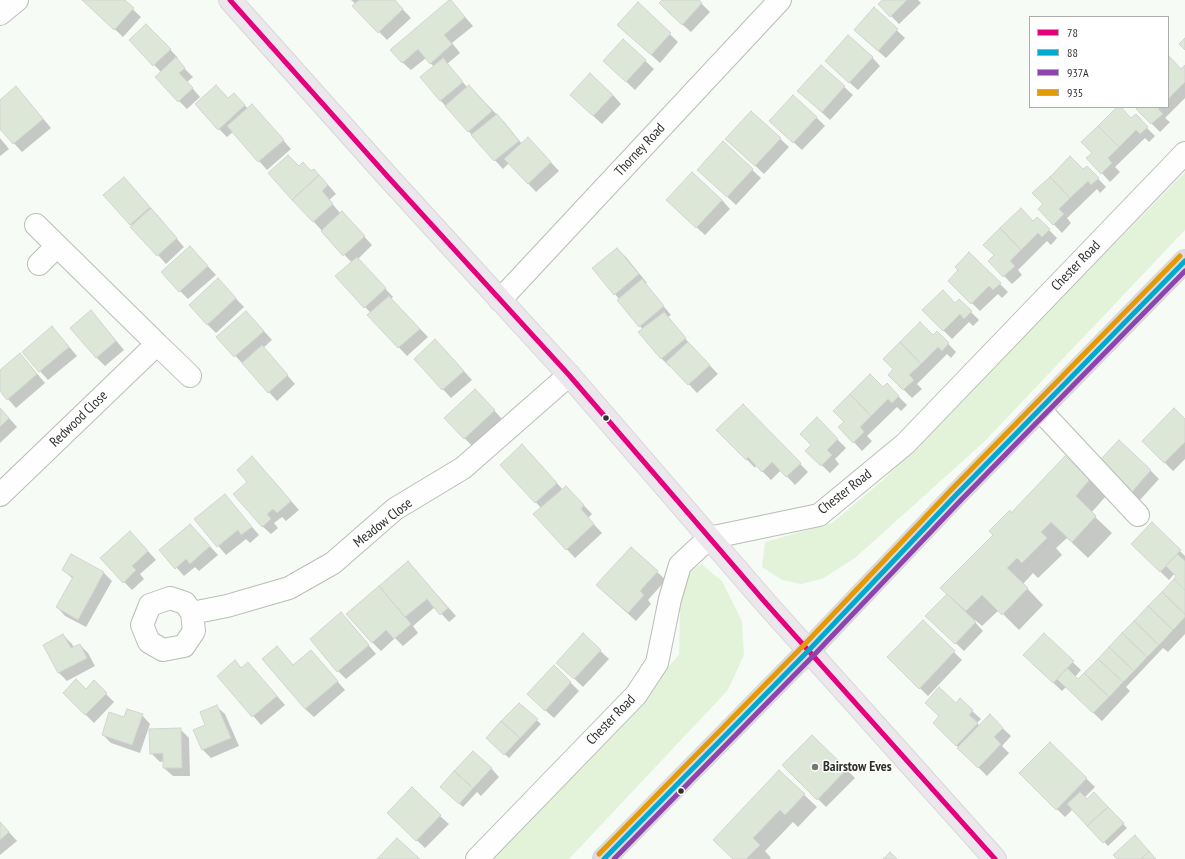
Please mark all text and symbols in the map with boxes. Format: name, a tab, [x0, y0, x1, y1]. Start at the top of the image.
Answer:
legend	[1029, 16, 1169, 108]
text: 78	[1067, 25, 1078, 40]
text: 88	[1067, 45, 1078, 60]
text: 937A	[1067, 65, 1089, 80]
text: 935	[1067, 85, 1083, 100]
street label: Thorney Road	[611, 120, 669, 180]
street label: Chester Road	[1048, 237, 1104, 295]
street label: Redwood Close	[47, 387, 111, 451]
unlabelled marker	[601, 413, 611, 423]
street label: Chester Road	[815, 466, 875, 518]
street label: Meadow Close	[350, 495, 416, 551]
street label: Chester Road	[583, 691, 639, 749]
place label: Bairstow Eves	[823, 759, 892, 775]
marker: Bairstow Eves	[810, 762, 820, 772]
unlabelled marker	[676, 786, 686, 796]

